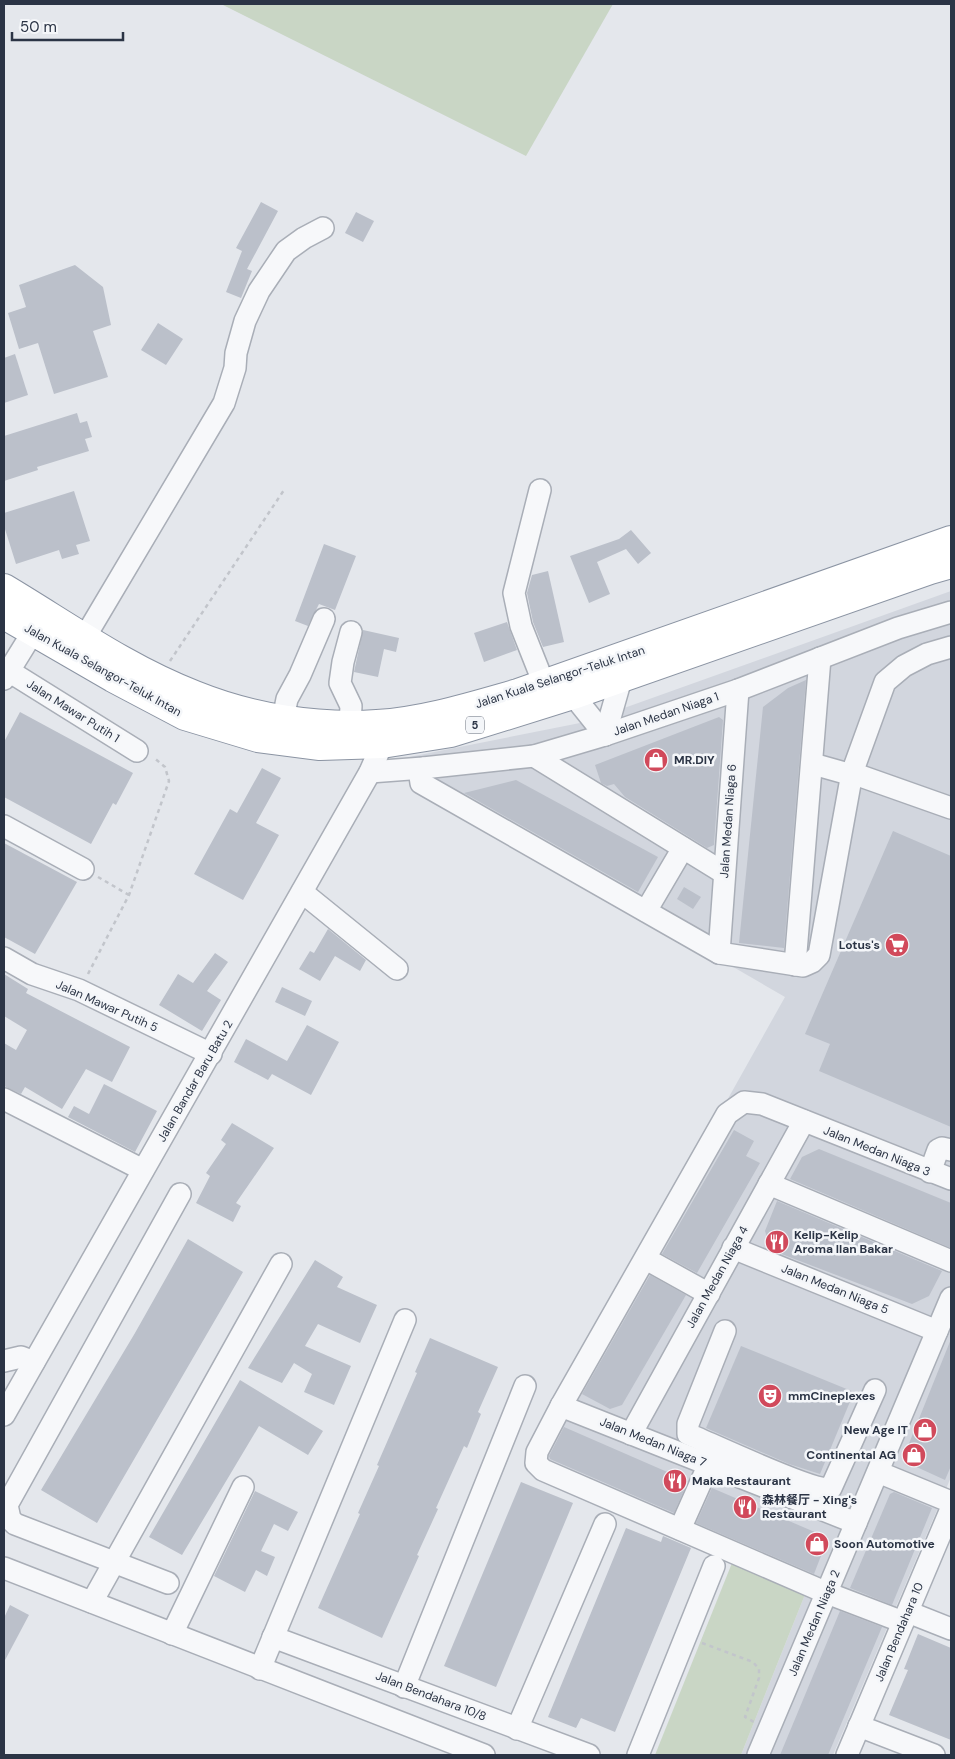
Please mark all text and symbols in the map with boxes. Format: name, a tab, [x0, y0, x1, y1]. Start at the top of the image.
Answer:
scale bar	[12, 10, 124, 42]
text: 50 m	[20, 17, 57, 37]
street label: Jalan Kuala Selangor-Teluk Intan	[22, 620, 184, 720]
street label: Jalan Kuala Selangor-Teluk Intan	[473, 642, 647, 712]
street label: Jalan Mawar Putih 1	[24, 676, 122, 746]
street label: Jalan Medan Niaga 1	[611, 688, 721, 740]
road number: 5	[466, 716, 484, 734]
shop icon: MR.DIY	[643, 747, 669, 773]
place label: MR.DIY	[674, 752, 715, 768]
street label: Jalan Medan Niaga 6	[716, 763, 740, 879]
supermarket icon: Lotus's	[884, 932, 910, 958]
place label: Lotus's	[839, 937, 880, 953]
street label: Jalan Mawar Putih 5	[53, 976, 161, 1036]
street label: Jalan Bandar Baru Batu 2	[154, 1017, 236, 1145]
street label: Jalan Medan Niaga 3	[821, 1122, 933, 1180]
street label: Jalan Medan Niaga 4	[682, 1223, 752, 1331]
place label: Kelip-Kelip Aroma Ilan Bakar	[794, 1227, 893, 1257]
restaurant icon: Kelip-Kelip Aroma Ilan Bakar	[764, 1229, 790, 1255]
street label: Jalan Medan Niaga 5	[779, 1260, 891, 1318]
theatre icon: mmCineplexes	[757, 1383, 783, 1409]
place label: mmCineplexes	[788, 1388, 875, 1404]
street label: Jalan Medan Niaga 7	[597, 1413, 709, 1471]
shop icon: New Age IT	[912, 1417, 938, 1443]
place label: New Age IT	[844, 1422, 908, 1438]
shop icon: Continental AG	[901, 1442, 927, 1468]
place label: Continental AG	[806, 1447, 896, 1463]
restaurant icon: Maka Restaurant	[662, 1468, 688, 1494]
place label: Maka Restaurant	[692, 1473, 791, 1489]
place label: 森林餐厅 - Xing's Restaurant	[762, 1492, 857, 1522]
restaurant icon: 森林餐厅 - Xing's Restaurant	[732, 1494, 758, 1520]
shop icon: Soon Automotive	[804, 1531, 830, 1557]
place label: Soon Automotive	[834, 1536, 935, 1552]
street label: Jalan Medan Niaga 2	[784, 1567, 844, 1679]
street label: Jalan Bendahara 10	[871, 1580, 927, 1684]
street label: Jalan Bendahara 10/8	[373, 1667, 489, 1725]

